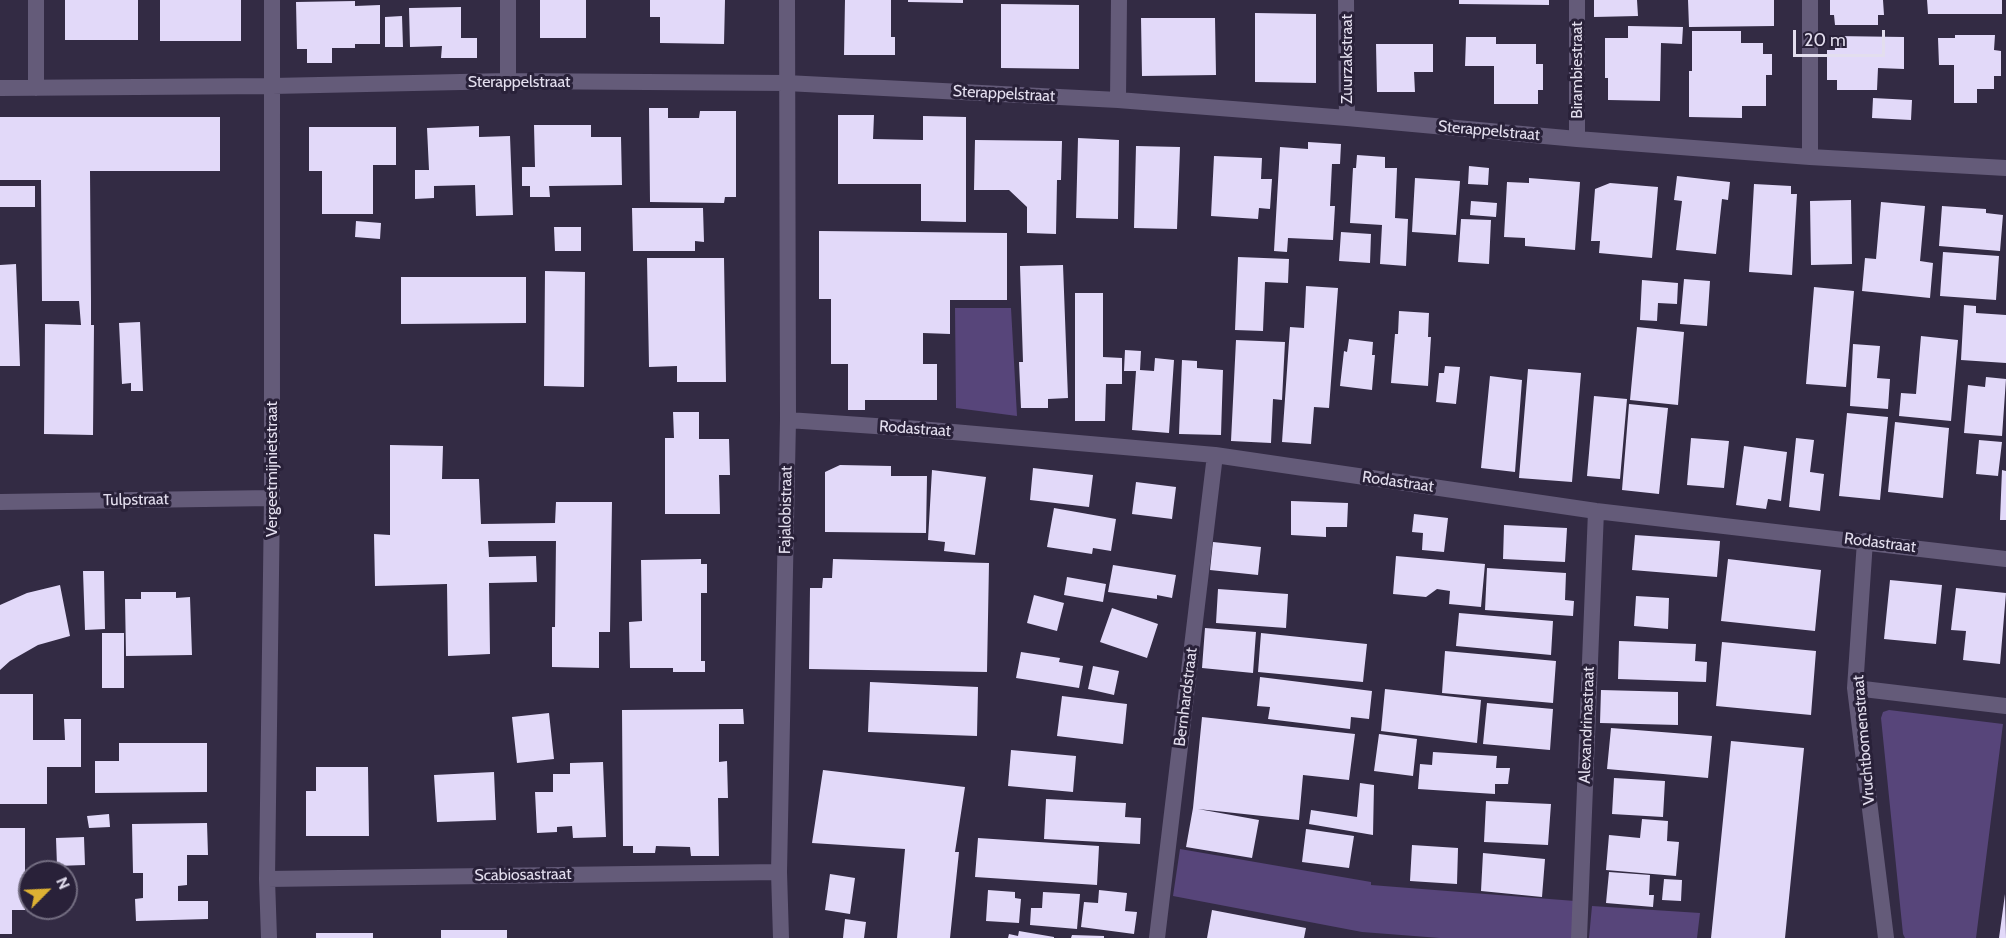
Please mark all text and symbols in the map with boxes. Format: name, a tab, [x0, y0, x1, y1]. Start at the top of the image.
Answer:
street label: Zuurzakstraat	[1337, 14, 1357, 104]
scale bar	[1796, 18, 1888, 56]
street label: Birambiestraat	[1567, 21, 1587, 119]
text: 20 m	[1804, 29, 1846, 51]
street label: Sterappelstraat	[468, 72, 570, 92]
street label: Sterappelstraat	[952, 82, 1056, 106]
street label: Sterappelstraat	[1437, 117, 1541, 145]
street label: Vergeetmijnietstraat	[262, 401, 282, 537]
street label: Rodastraat	[878, 417, 952, 441]
street label: Fajalobistraat	[776, 466, 796, 554]
street label: Rodastraat	[1361, 467, 1435, 497]
street label: Tulpstraat	[103, 490, 169, 510]
street label: Rodastraat	[1843, 529, 1917, 557]
street label: Bernhardstraat	[1170, 647, 1202, 747]
street label: Alexandrinastraat	[1575, 666, 1599, 784]
street label: Vruchtbomenstraat	[1849, 674, 1879, 806]
north arrow	[18, 860, 78, 920]
street label: Scabiosastraat	[474, 865, 572, 885]
text: N	[52, 874, 74, 892]

